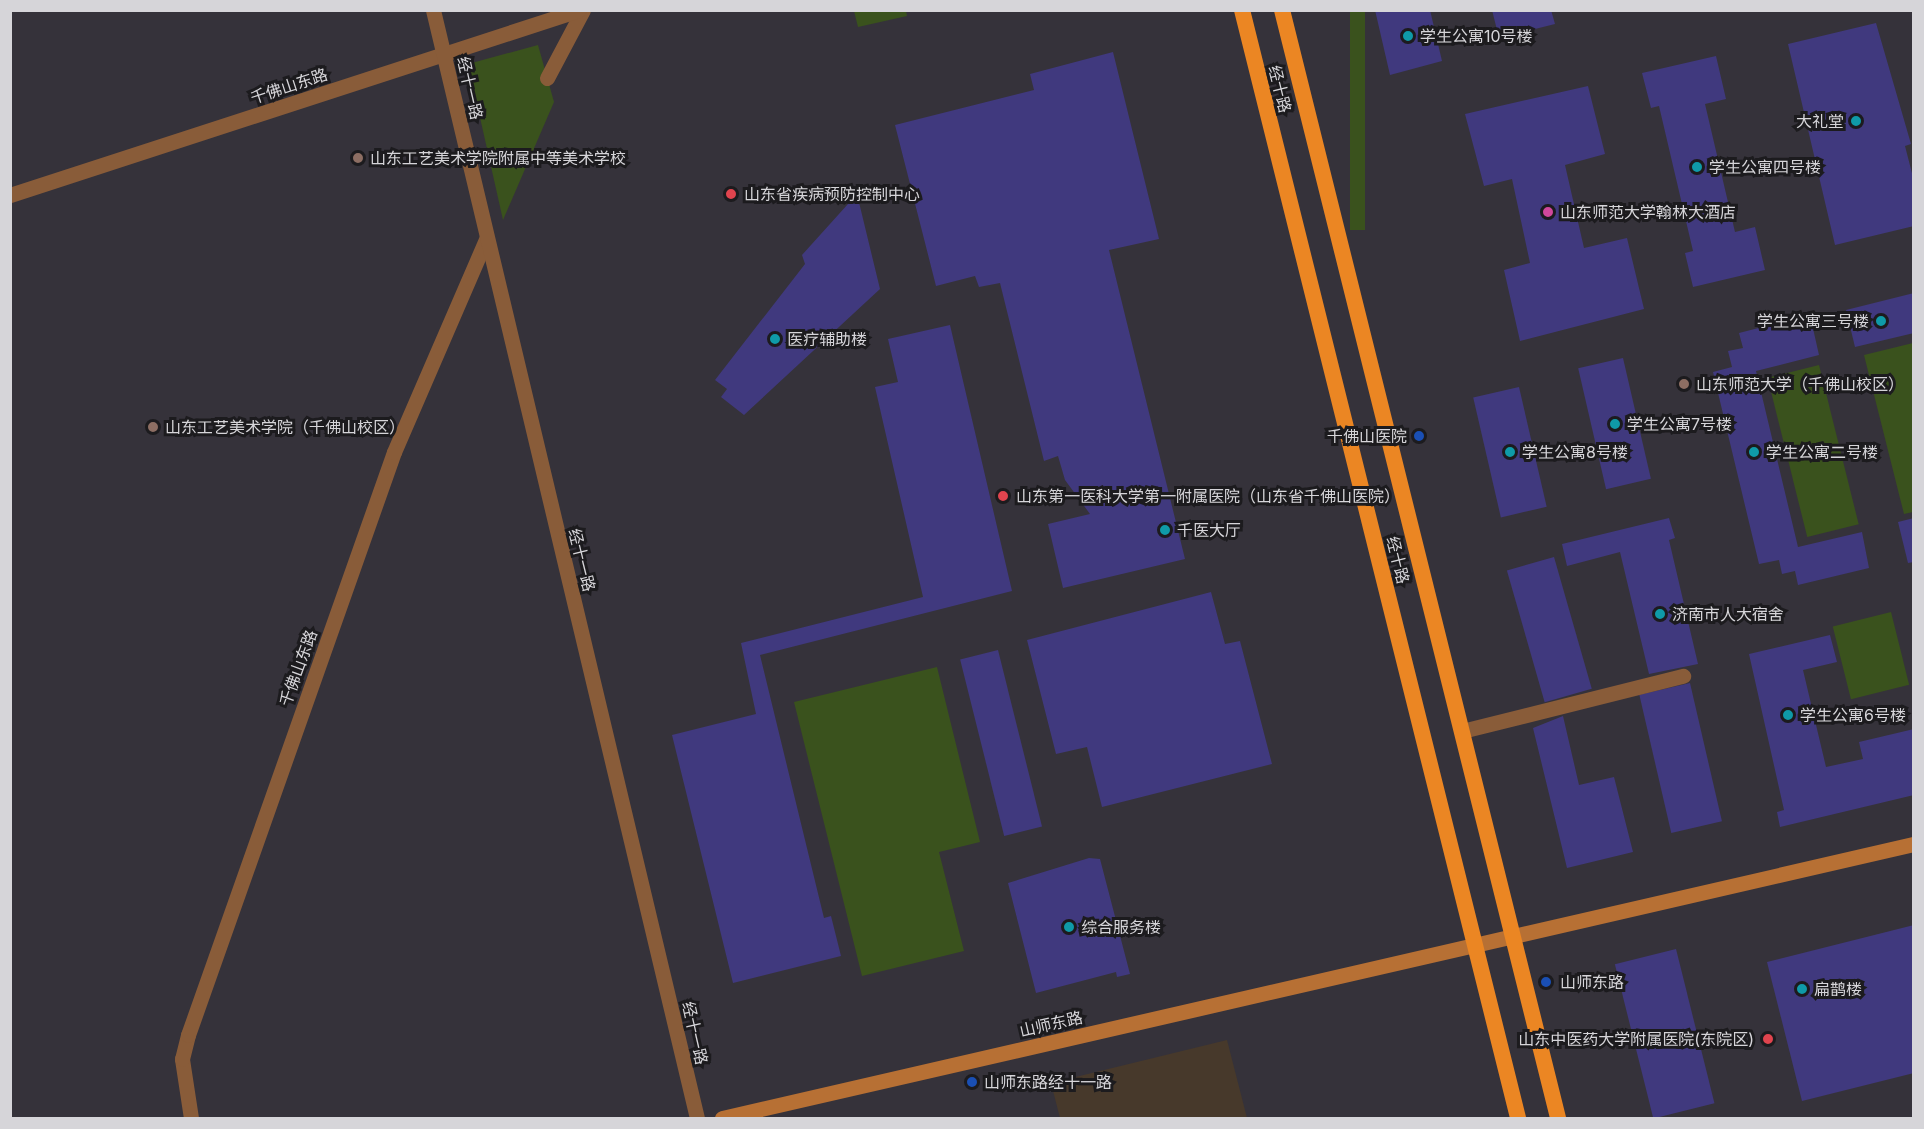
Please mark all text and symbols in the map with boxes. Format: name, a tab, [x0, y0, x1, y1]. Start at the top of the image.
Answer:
place label: 学生公寓10号楼	[1420, 26, 1533, 46]
marker: 学生公寓10号楼	[1401, 29, 1415, 43]
street label: 经十一路	[453, 55, 487, 121]
street label: 经十路	[1265, 63, 1295, 115]
street label: 千佛山东路	[248, 65, 330, 107]
place label: 大礼堂	[1796, 111, 1844, 131]
marker: 大礼堂	[1849, 114, 1863, 128]
place label: 山东工艺美术学院附属中等美术学校	[370, 148, 626, 168]
marker: 山东工艺美术学院附属中等美术学校	[351, 151, 365, 165]
place label: 学生公寓四号楼	[1709, 157, 1821, 177]
marker: 学生公寓四号楼	[1690, 160, 1704, 174]
place label: 山东省疾病预防控制中心	[744, 184, 920, 204]
marker: 山东省疾病预防控制中心	[722, 185, 740, 203]
place label: 山东师范大学翰林大酒店	[1560, 202, 1736, 222]
marker: 山东师范大学翰林大酒店	[1541, 205, 1555, 219]
place label: 学生公寓三号楼	[1757, 311, 1869, 331]
marker: 学生公寓三号楼	[1874, 314, 1888, 328]
place label: 医疗辅助楼	[787, 329, 867, 349]
marker: 医疗辅助楼	[768, 332, 782, 346]
place label: 山东师范大学（千佛山校区）	[1696, 374, 1904, 394]
marker: 山东师范大学（千佛山校区）	[1677, 377, 1691, 391]
place label: 学生公寓7号楼	[1627, 414, 1732, 434]
place label: 山东工艺美术学院（千佛山校区）	[165, 417, 405, 437]
marker: 学生公寓7号楼	[1608, 417, 1622, 431]
marker: 山东工艺美术学院（千佛山校区）	[146, 420, 160, 434]
place label: 千佛山医院	[1327, 426, 1407, 446]
marker: 千佛山医院	[1412, 429, 1426, 443]
place label: 学生公寓8号楼	[1522, 442, 1628, 462]
place label: 学生公寓二号楼	[1766, 442, 1878, 462]
marker: 学生公寓8号楼	[1503, 445, 1517, 459]
marker: 学生公寓二号楼	[1747, 445, 1761, 459]
place label: 山东第一医科大学第一附属医院（山东省千佛山医院）	[1016, 486, 1400, 506]
marker: 山东第一医科大学第一附属医院（山东省千佛山医院）	[994, 487, 1012, 505]
place label: 千医大厅	[1177, 520, 1241, 540]
marker: 千医大厅	[1158, 523, 1172, 537]
street label: 经十一路	[565, 527, 599, 593]
street label: 经十路	[1383, 534, 1413, 586]
place label: 济南市人大宿舍	[1672, 604, 1784, 624]
marker: 济南市人大宿舍	[1653, 607, 1667, 621]
street label: 千佛山东路	[275, 627, 321, 709]
place label: 学生公寓6号楼	[1800, 705, 1906, 725]
marker: 学生公寓6号楼	[1781, 708, 1795, 722]
place label: 综合服务楼	[1081, 917, 1161, 937]
marker: 综合服务楼	[1062, 920, 1076, 934]
place label: 山师东路	[1560, 972, 1624, 992]
marker: 山师东路	[1537, 973, 1555, 991]
place label: 扁鹊楼	[1814, 979, 1862, 999]
marker: 扁鹊楼	[1795, 982, 1809, 996]
street label: 经十一路	[678, 1000, 712, 1066]
street label: 山师东路	[1018, 1007, 1084, 1041]
place label: 山东中医药大学附属医院(东院区)	[1518, 1029, 1754, 1049]
marker: 山东中医药大学附属医院(东院区)	[1759, 1030, 1777, 1048]
place label: 山师东路经十一路	[984, 1072, 1112, 1092]
marker: 山师东路经十一路	[965, 1075, 979, 1089]

